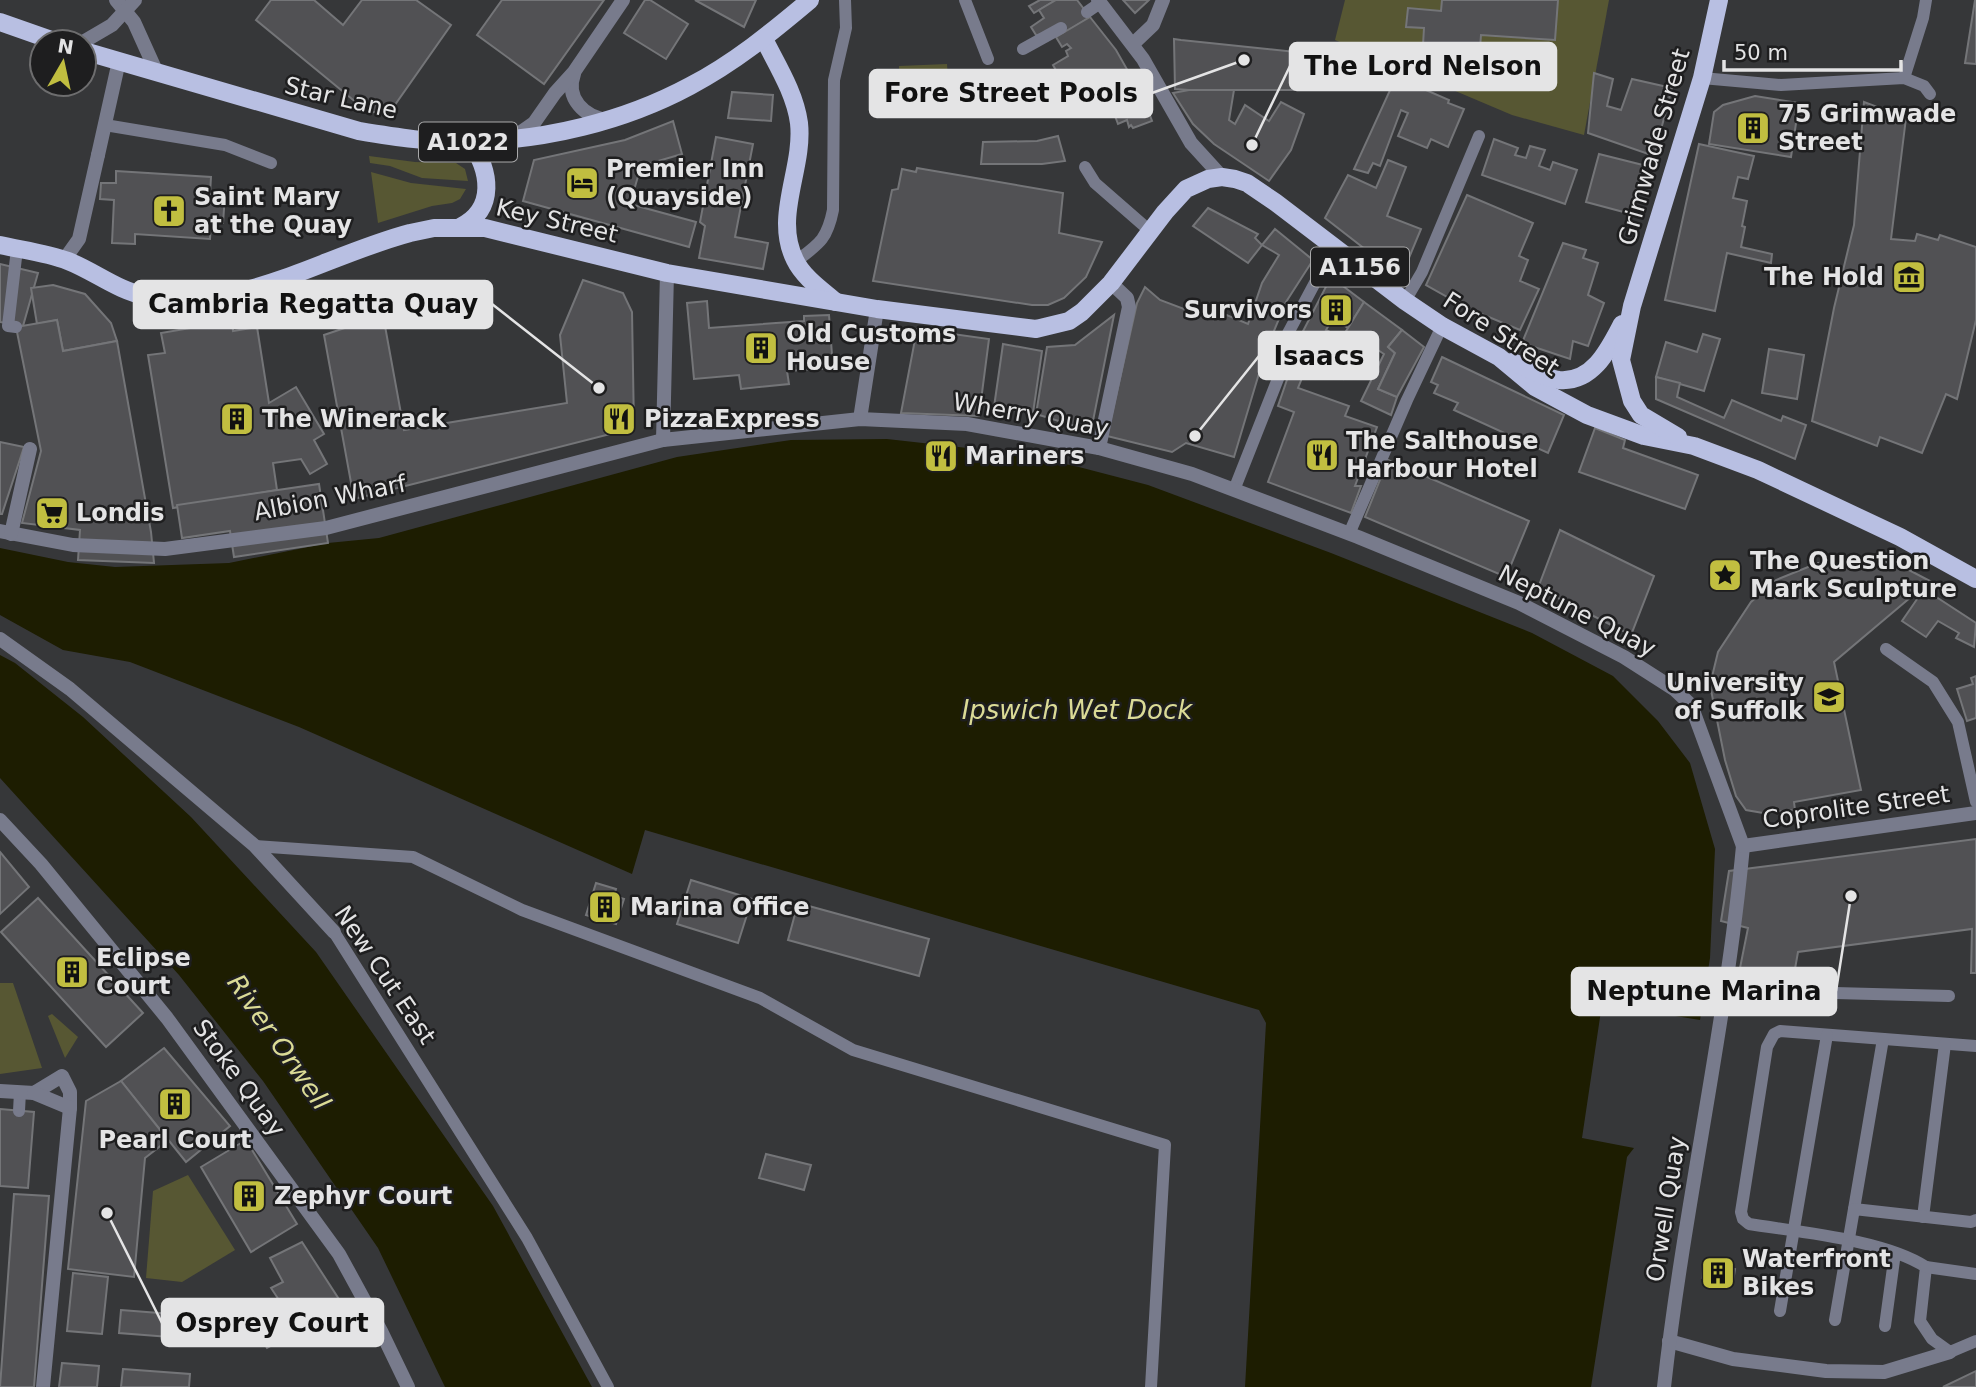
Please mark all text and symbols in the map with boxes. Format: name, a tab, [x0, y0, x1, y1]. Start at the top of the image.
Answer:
north arrow	[28, 28, 98, 98]
scale bar	[1724, 28, 1901, 72]
text: N	[56, 34, 75, 58]
text: 50 m	[1734, 41, 1788, 65]
callout: The Lord Nelson	[1290, 43, 1556, 90]
street label: Grimwade Street	[1613, 45, 1695, 249]
text: The Lord Nelson	[1304, 51, 1542, 81]
callout: Fore Street Pools	[870, 70, 1152, 117]
street label: Star Lane	[282, 71, 400, 125]
text: Fore Street Pools	[884, 78, 1138, 108]
place label: 75 Grimwade Street	[1778, 100, 1956, 156]
building icon: 75 Grimwade Street	[1734, 109, 1772, 147]
road number: A1022	[419, 122, 517, 162]
place label: Premier Inn (Quayside)	[606, 155, 765, 211]
hotel icon: Premier Inn (Quayside)	[563, 164, 601, 202]
place label: Saint Mary at the Quay	[194, 183, 352, 239]
church icon: Saint Mary at the Quay	[150, 192, 188, 230]
street label: Key Street	[493, 193, 621, 249]
road number: A1156	[1311, 248, 1409, 286]
museum icon: The Hold	[1890, 258, 1928, 296]
place label: The Hold	[1764, 263, 1884, 291]
callout: Cambria Regatta Quay	[134, 281, 492, 328]
street label: Fore Street	[1438, 286, 1564, 382]
text: Cambria Regatta Quay	[148, 289, 478, 319]
building icon: Survivors	[1317, 291, 1355, 329]
place label: Survivors	[1184, 296, 1312, 324]
place label: Old Customs House	[786, 320, 956, 376]
building icon: Old Customs House	[742, 329, 780, 367]
callout: Isaacs	[1259, 332, 1378, 379]
text: Isaacs	[1273, 341, 1365, 371]
street label: Wherry Quay	[951, 388, 1111, 442]
building icon: The Winerack	[218, 400, 256, 438]
restaurant icon: PizzaExpress	[600, 400, 638, 438]
place label: The Winerack	[262, 405, 447, 433]
place label: PizzaExpress	[644, 405, 820, 433]
place label: The Salthouse Harbour Hotel	[1346, 427, 1539, 483]
restaurant icon: The Salthouse Harbour Hotel	[1303, 436, 1341, 474]
restaurant icon: Mariners	[922, 437, 960, 475]
place label: Mariners	[965, 442, 1085, 470]
street label: Albion Wharf	[252, 469, 409, 526]
supermarket icon: Londis	[33, 494, 71, 532]
place label: Londis	[76, 499, 165, 527]
place label: The Question Mark Sculpture	[1750, 547, 1957, 603]
place icon: The Question Mark Sculpture	[1706, 556, 1744, 594]
street label: Neptune Quay	[1493, 559, 1661, 663]
place label: University of Suffolk	[1666, 669, 1805, 725]
school or university icon: University of Suffolk	[1810, 678, 1848, 716]
water label: Ipswich Wet Dock	[962, 695, 1193, 725]
street label: Coprolite Street	[1761, 780, 1951, 834]
building icon: Marina Office	[586, 888, 624, 926]
place label: Marina Office	[630, 893, 809, 921]
street label: New Cut East	[328, 901, 442, 1049]
place label: Eclipse Court	[96, 944, 191, 1000]
building icon: Eclipse Court	[53, 953, 91, 991]
water label: River Orwell	[221, 968, 337, 1116]
callout: Neptune Marina	[1572, 968, 1836, 1015]
text: Neptune Marina	[1586, 976, 1822, 1006]
street label: Stoke Quay	[187, 1014, 291, 1142]
building icon: Pearl Court	[156, 1085, 194, 1123]
place label: Pearl Court	[99, 1126, 251, 1154]
street label: Orwell Quay	[1641, 1134, 1691, 1284]
building icon: Zephyr Court	[230, 1177, 268, 1215]
place label: Zephyr Court	[274, 1182, 452, 1210]
place label: Waterfront Bikes	[1742, 1245, 1891, 1301]
building icon: Waterfront Bikes	[1699, 1254, 1737, 1292]
callout: Osprey Court	[162, 1299, 383, 1346]
text: Osprey Court	[175, 1308, 369, 1338]

